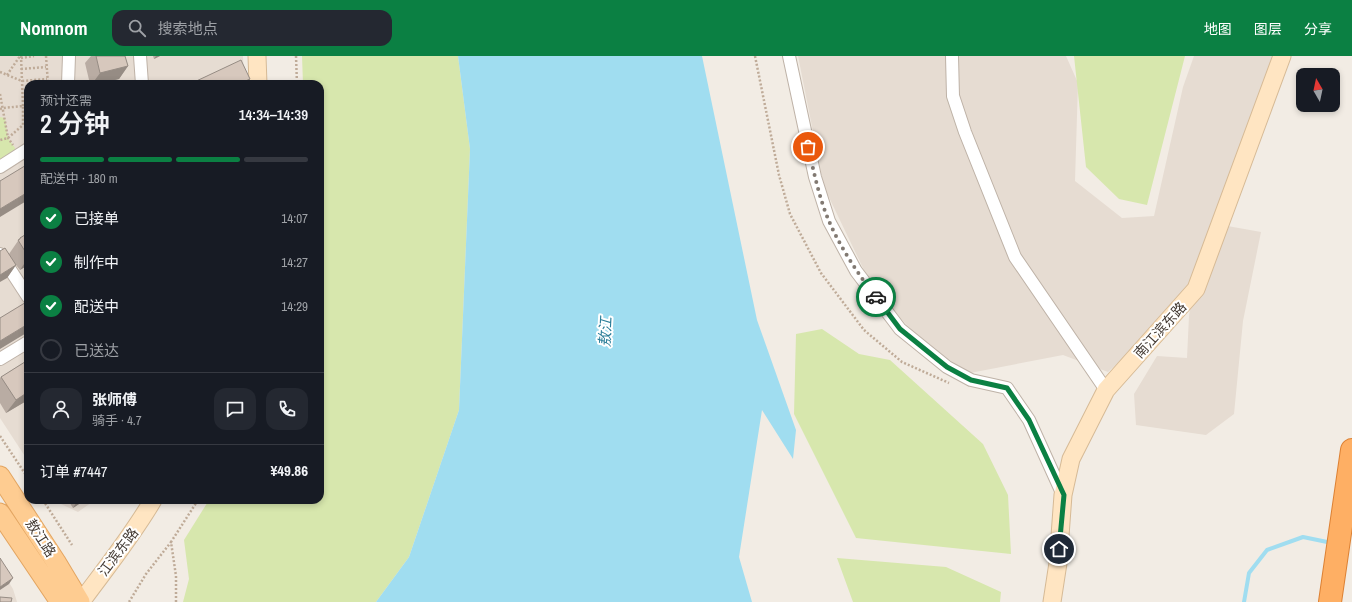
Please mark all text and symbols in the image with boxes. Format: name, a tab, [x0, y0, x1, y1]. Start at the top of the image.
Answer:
search box	[112, 10, 392, 46]
text: Nomnom	[20, 15, 88, 41]
icon: search	[126, 17, 148, 39]
text: 搜索地点	[158, 18, 218, 39]
text: 地图	[1204, 20, 1232, 38]
text: 图层	[1254, 20, 1282, 38]
text: 分享	[1304, 20, 1332, 38]
north arrow	[1296, 68, 1340, 112]
map controls	[1296, 68, 1340, 112]
text: 预计还需	[40, 92, 92, 109]
text: 14:34–14:39	[239, 104, 308, 125]
text: 2 分钟	[40, 106, 110, 141]
pin	[791, 130, 825, 164]
icon: bag	[797, 136, 819, 158]
text: 配送中 · 180 m	[40, 170, 118, 187]
icon: check	[40, 207, 62, 229]
text: 已接单	[74, 208, 119, 229]
text: 14:07	[281, 210, 308, 227]
icon: check	[40, 251, 62, 273]
text: 制作中	[74, 252, 119, 273]
text: 14:27	[281, 254, 308, 271]
courier	[856, 277, 896, 317]
icon: car	[865, 286, 887, 308]
icon: check	[40, 295, 62, 317]
text: 配送中	[74, 296, 119, 317]
text: 14:29	[281, 298, 308, 315]
street label: 南江滨东路	[1130, 298, 1190, 362]
water label: 敖江	[594, 314, 616, 348]
text: 已送达	[74, 340, 119, 361]
button: person	[40, 388, 82, 430]
button: chat	[214, 388, 256, 430]
button: phone	[266, 388, 308, 430]
text: 张师傅	[92, 389, 137, 410]
text: 骑手 · 4.7	[92, 412, 142, 429]
text: ¥49.86	[270, 460, 308, 481]
text: 订单 #7447	[40, 461, 108, 482]
street label: 敖江路	[22, 515, 60, 561]
street label: 江滨东路	[94, 524, 142, 580]
pin	[1042, 532, 1076, 566]
icon: home	[1048, 538, 1070, 560]

